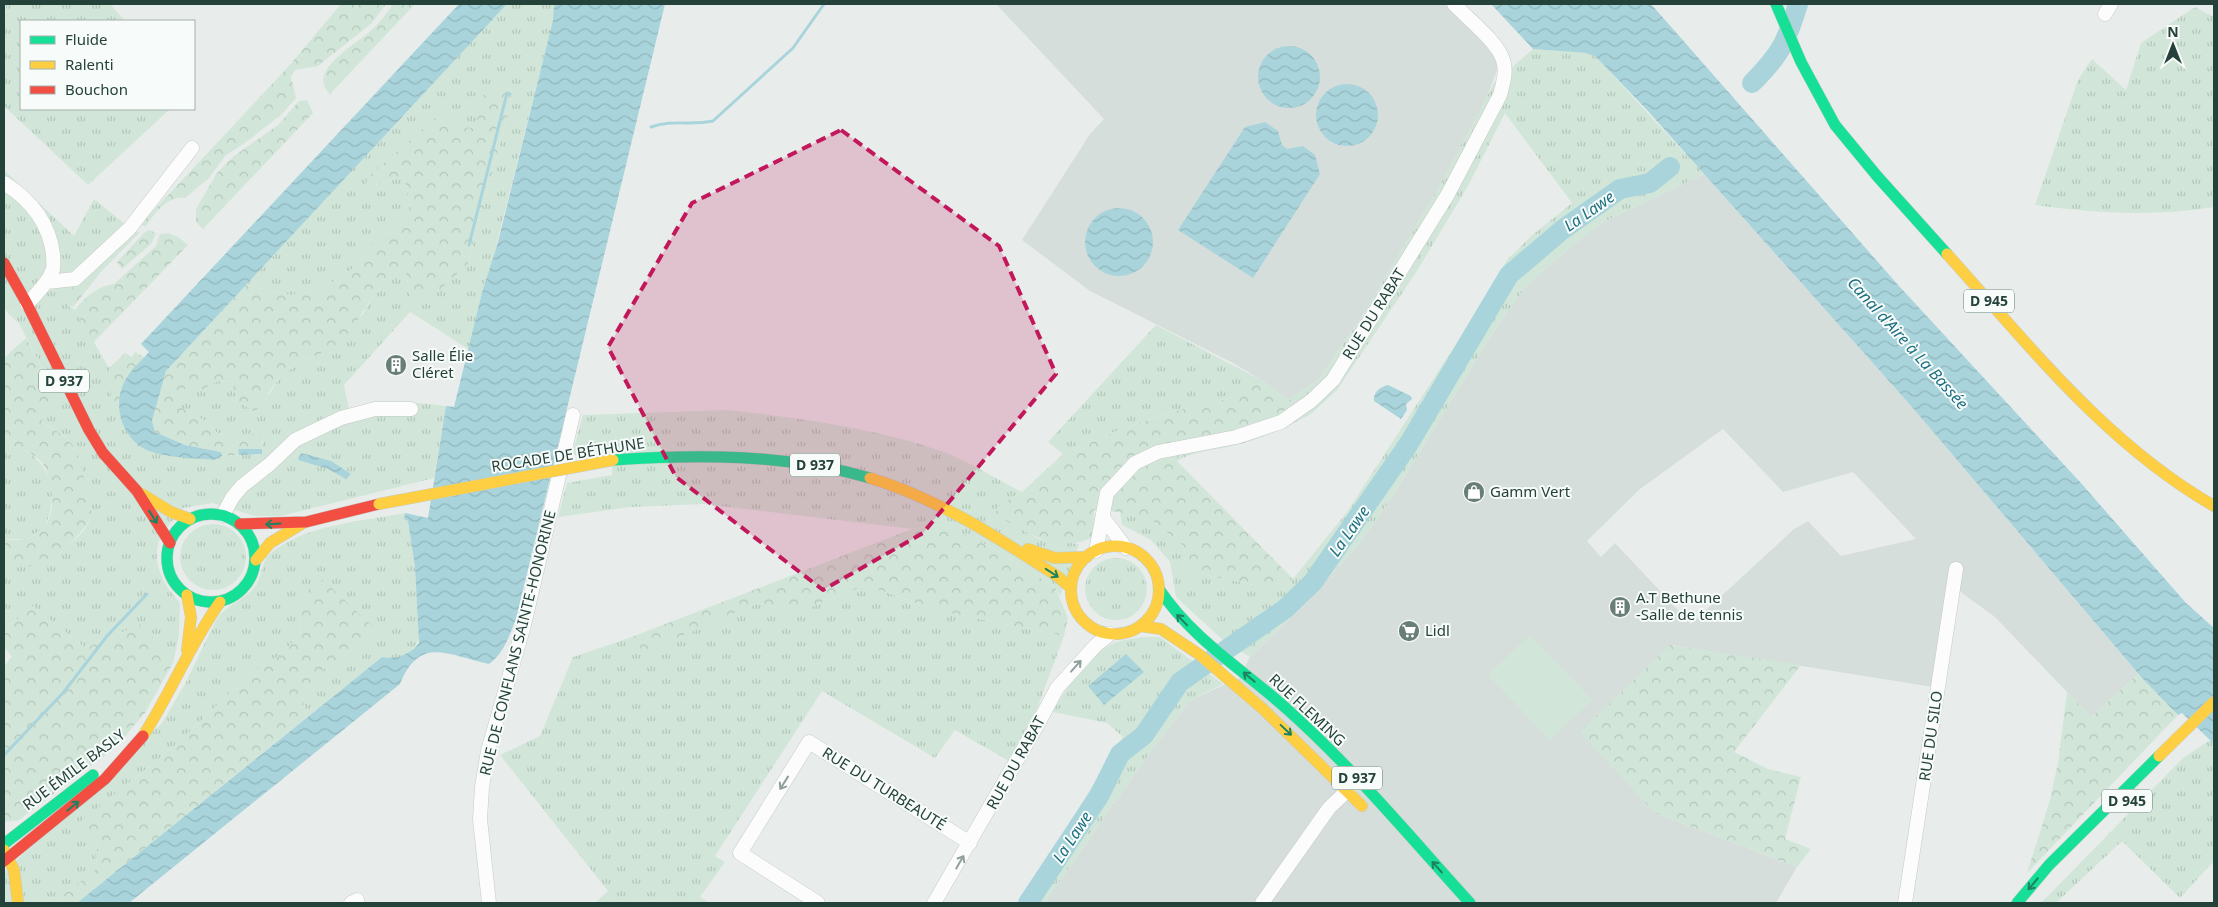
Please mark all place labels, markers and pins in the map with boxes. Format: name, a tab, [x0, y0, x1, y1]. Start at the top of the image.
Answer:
place label: Salle Élie Cléret	[412, 345, 473, 382]
building icon: Salle Élie Cléret	[384, 353, 408, 377]
shop icon: Gamm Vert	[1462, 480, 1486, 504]
place label: Gamm Vert	[1490, 481, 1571, 501]
place label: A.T Bethune -Salle de tennis	[1636, 587, 1743, 624]
building icon: A.T Bethune -Salle de tennis	[1608, 595, 1632, 619]
supermarket icon: Lidl	[1397, 619, 1421, 643]
place label: Lidl	[1425, 620, 1450, 640]

